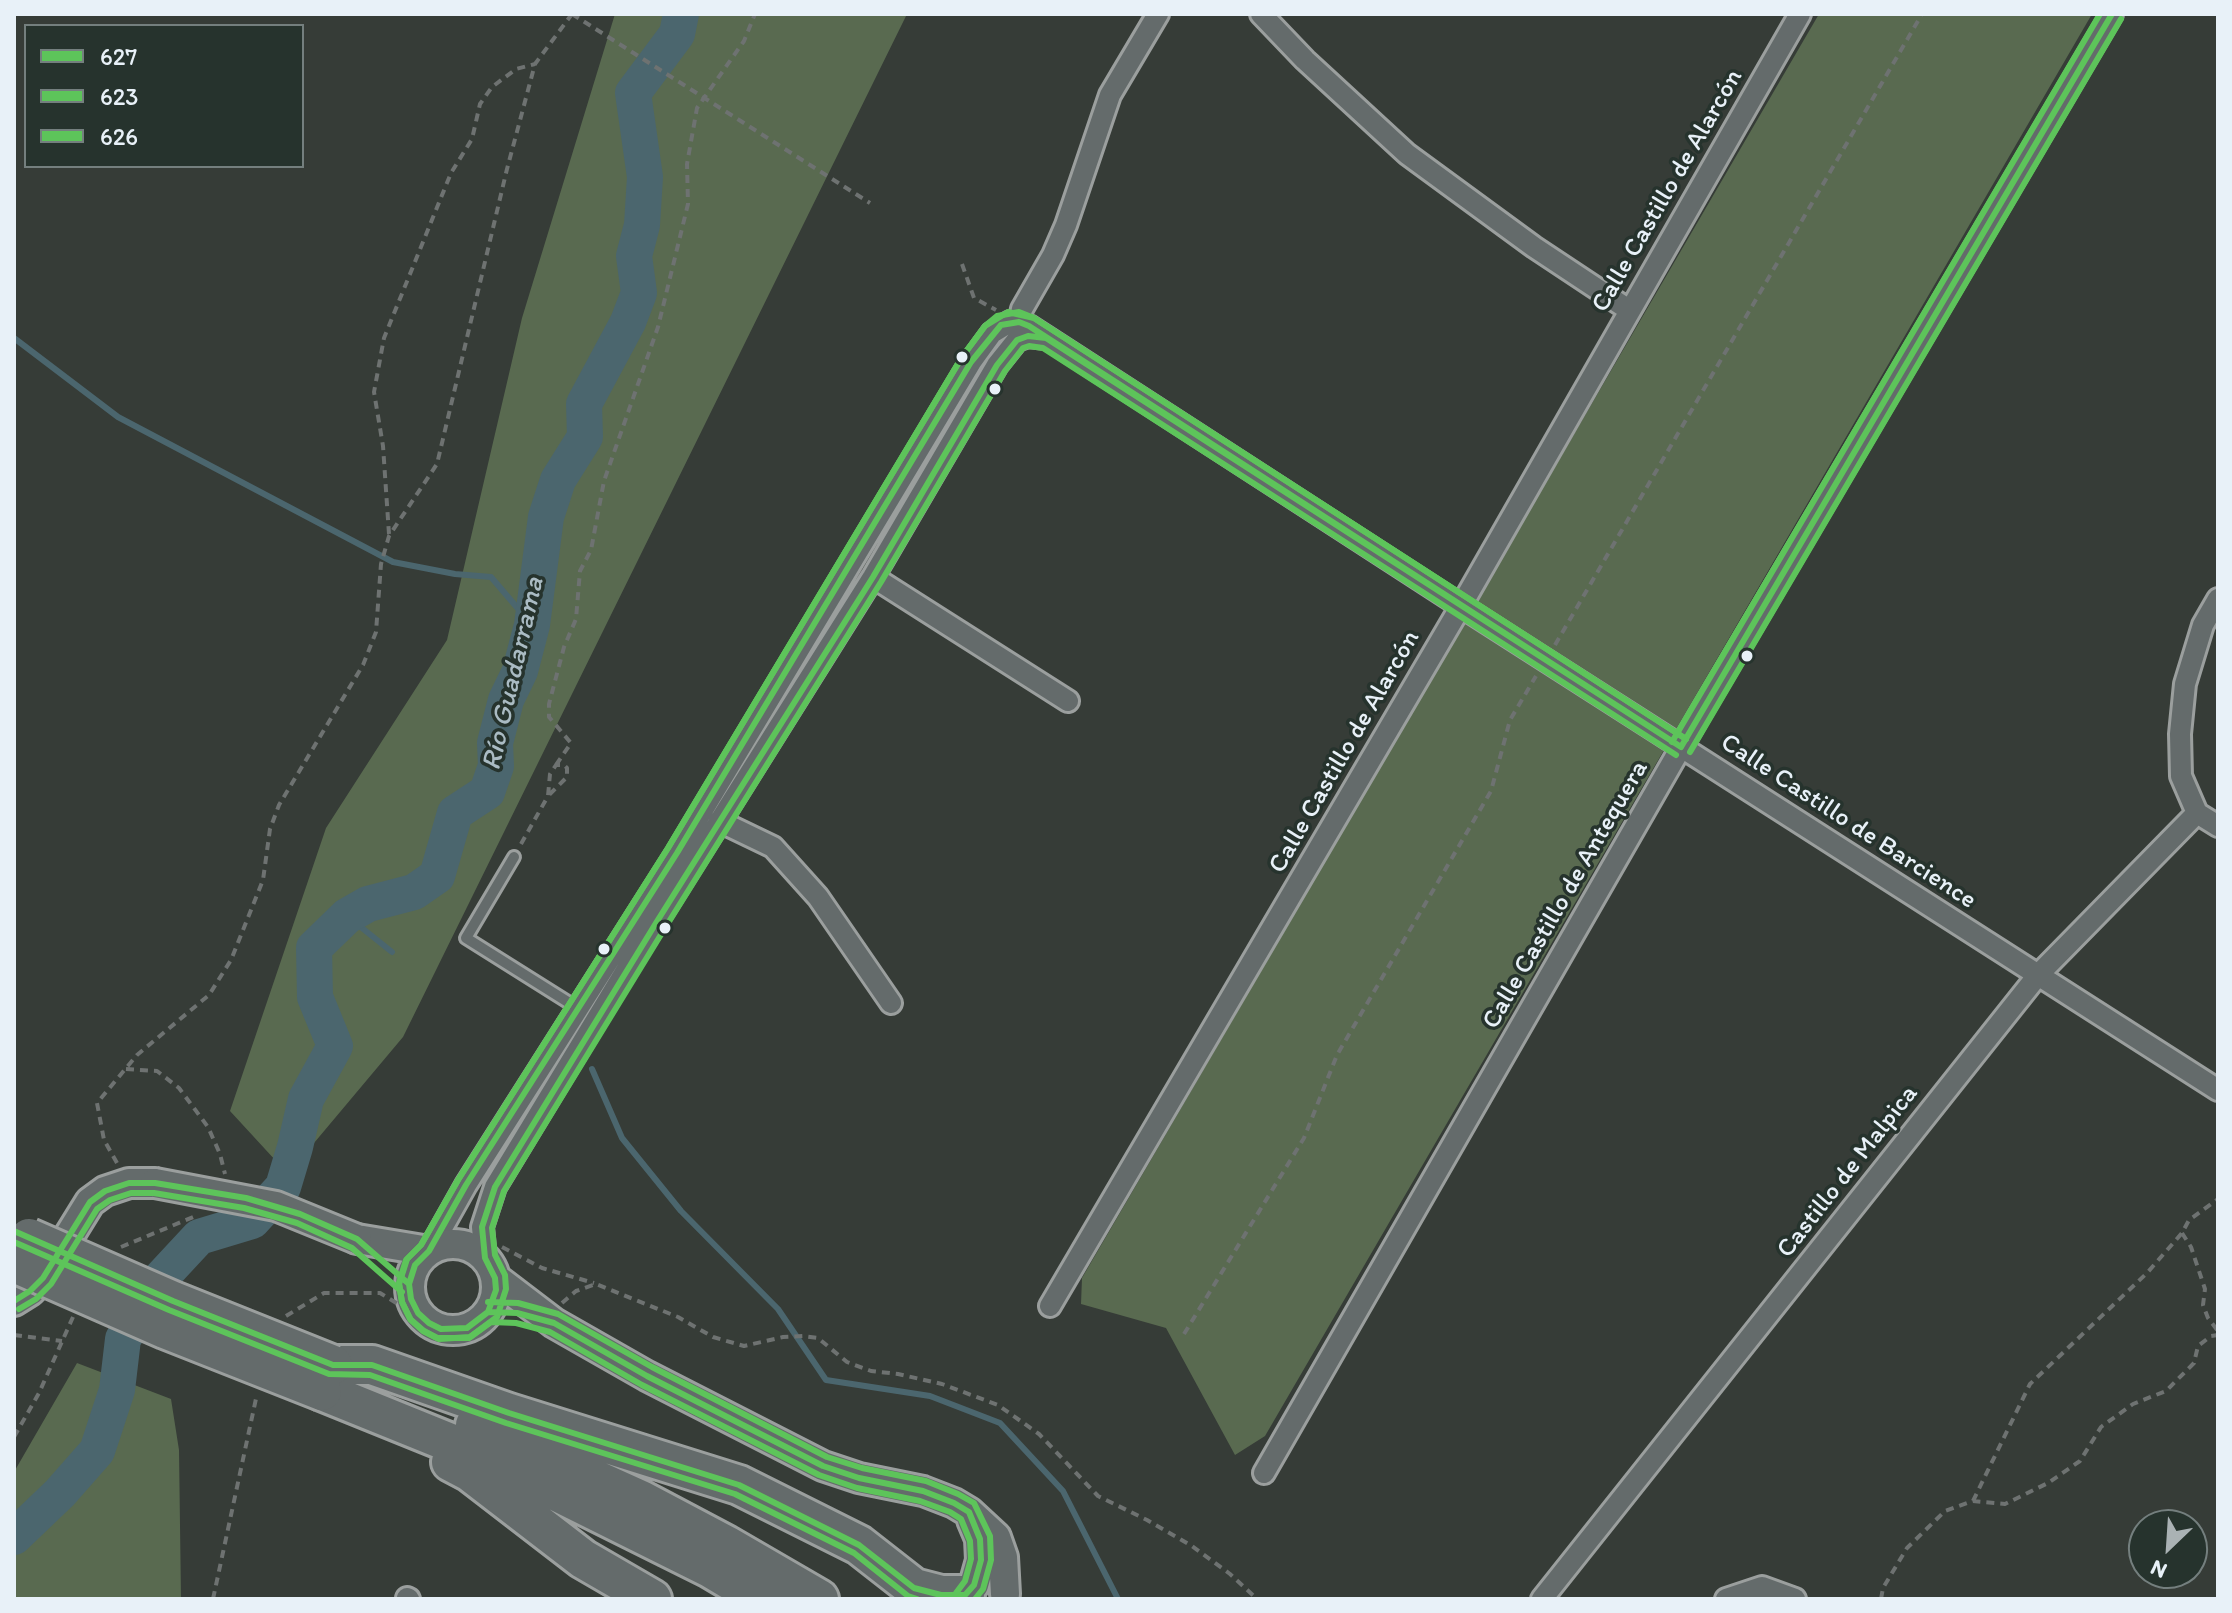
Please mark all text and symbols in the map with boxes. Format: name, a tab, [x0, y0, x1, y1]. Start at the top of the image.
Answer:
legend	[24, 24, 304, 168]
text: 627	[100, 42, 137, 71]
street label: Calle Castillo de Alarcón	[1586, 64, 1750, 318]
text: 623	[100, 82, 138, 111]
text: 626	[100, 122, 138, 151]
unlabelled marker	[954, 349, 970, 365]
unlabelled marker	[987, 381, 1003, 397]
water label: Río Guadarrama	[475, 574, 553, 774]
street label: Calle Castillo de Alarcón	[1263, 625, 1427, 879]
unlabelled marker	[1739, 648, 1755, 664]
street label: Calle Castillo de Barcience	[1714, 728, 1982, 916]
street label: Calle Castillo de Antequera	[1476, 755, 1656, 1035]
unlabelled marker	[657, 920, 673, 936]
unlabelled marker	[596, 941, 612, 957]
street label: Castillo de Malpica	[1771, 1079, 1925, 1265]
north arrow	[2128, 1509, 2208, 1589]
text: N	[2146, 1554, 2171, 1585]

